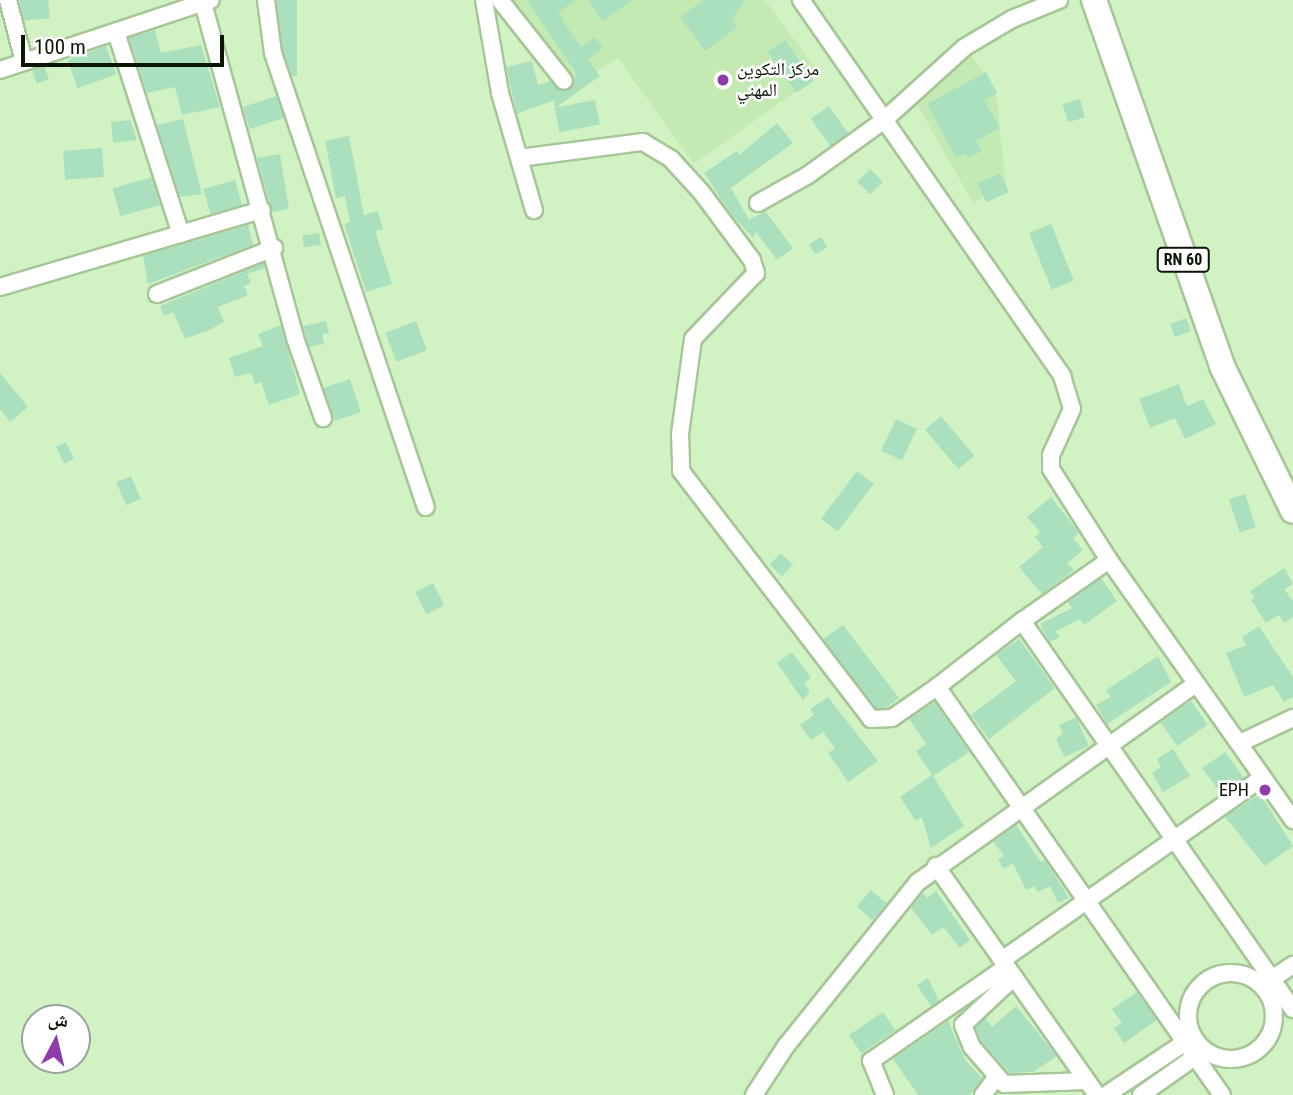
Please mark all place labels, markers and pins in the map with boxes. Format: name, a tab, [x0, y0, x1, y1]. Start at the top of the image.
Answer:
place label: مركز التكوين المهني	[737, 59, 819, 102]
marker: مركز التكوين المهني	[715, 72, 731, 88]
place label: EPH	[1219, 779, 1249, 801]
marker: EPH	[1255, 780, 1275, 800]

